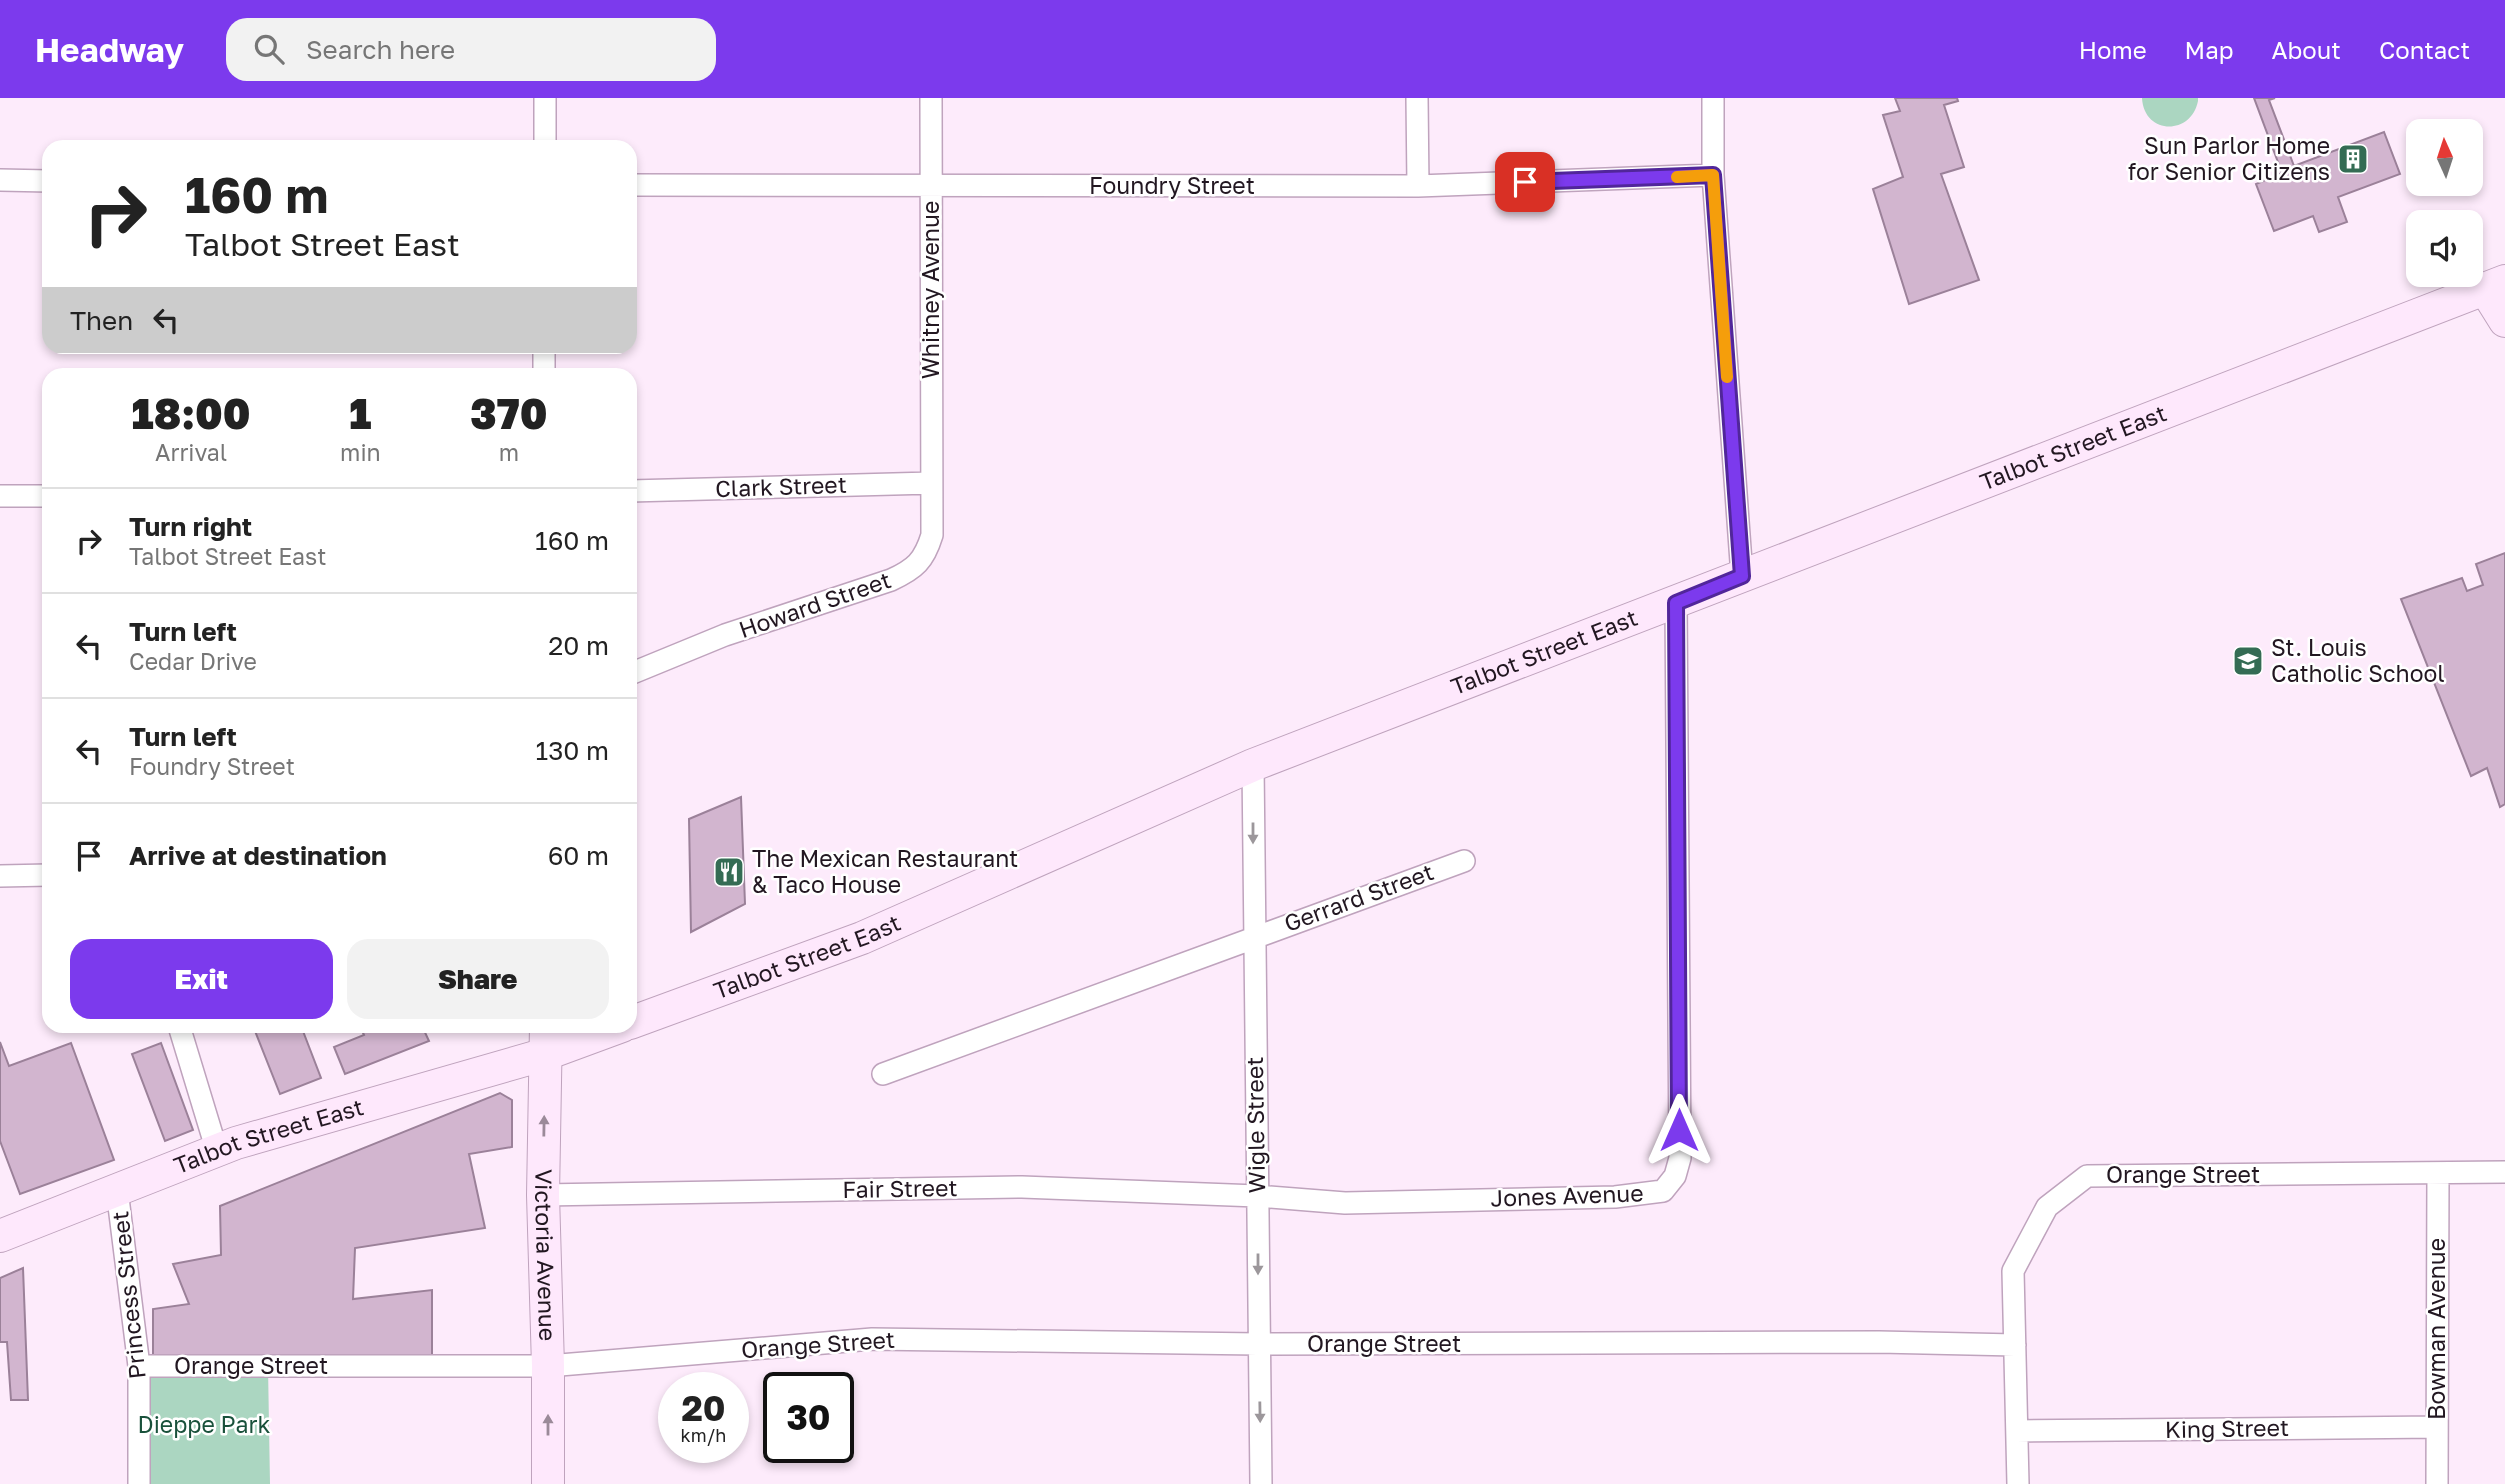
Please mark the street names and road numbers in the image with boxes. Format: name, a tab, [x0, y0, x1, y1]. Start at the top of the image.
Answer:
street label: Foundry Street	[1089, 171, 1255, 199]
street label: Whitney Avenue	[916, 201, 944, 379]
street label: Talbot Street East	[1976, 398, 2170, 496]
street label: Clark Street	[715, 470, 847, 502]
street label: Howard Street	[735, 565, 894, 643]
street label: Talbot Street East	[1447, 603, 1641, 700]
street label: Gerrard Street	[1280, 857, 1437, 937]
street label: Talbot Street East	[710, 908, 904, 1004]
street label: Wigle Street	[1240, 1056, 1270, 1194]
street label: Talbot Street East	[170, 1092, 367, 1179]
street label: Orange Street	[2106, 1160, 2260, 1188]
street label: Victoria Avenue	[530, 1169, 562, 1341]
street label: Fair Street	[842, 1173, 958, 1203]
street label: Jones Avenue	[1490, 1178, 1644, 1212]
street label: Princess Street	[105, 1210, 151, 1380]
street label: Bowman Avenue	[2422, 1238, 2450, 1420]
street label: Orange Street	[740, 1325, 896, 1363]
street label: Orange Street	[1307, 1329, 1461, 1357]
street label: Orange Street	[174, 1351, 328, 1379]
street label: King Street	[2165, 1413, 2289, 1443]

